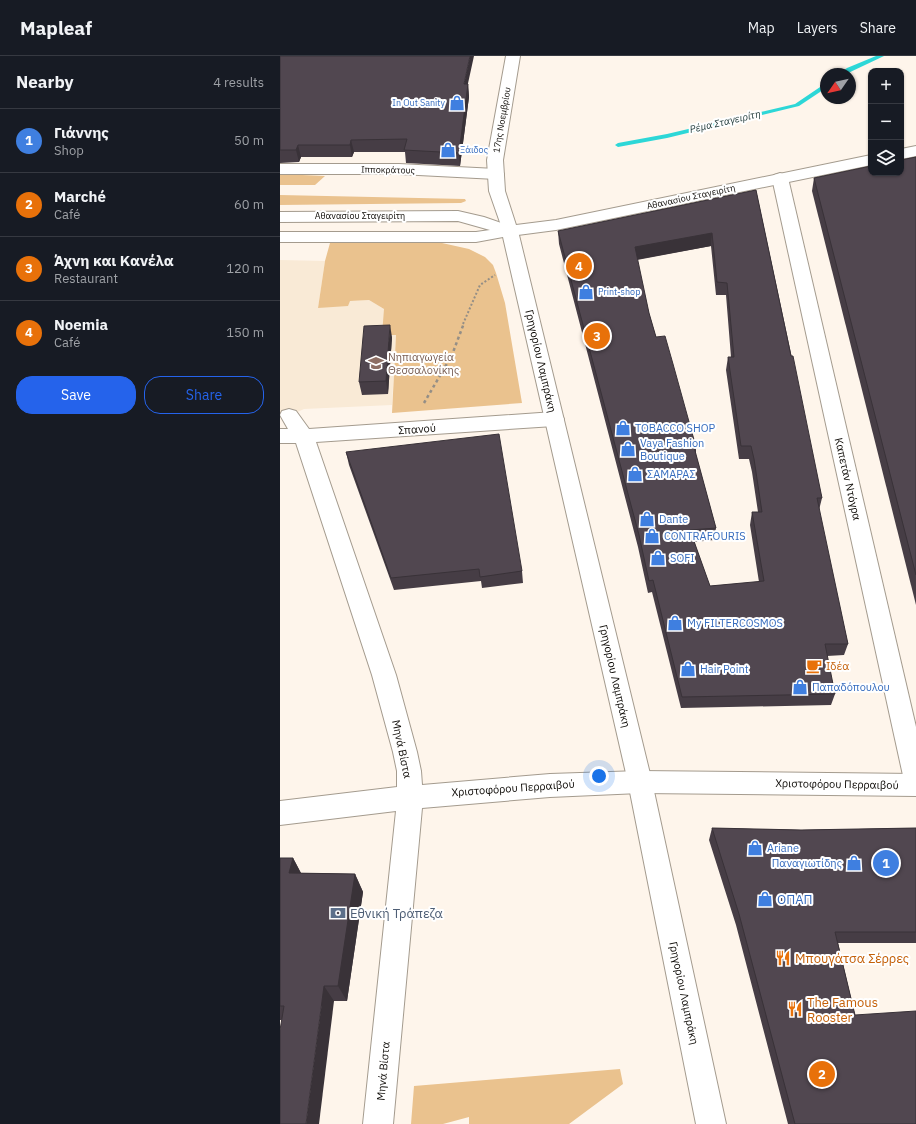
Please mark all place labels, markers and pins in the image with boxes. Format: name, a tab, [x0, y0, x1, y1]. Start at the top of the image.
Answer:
shop icon: In Out Sanity	[448, 94, 466, 112]
place label: In Out Sanity	[392, 97, 446, 108]
shop icon: Ξάιδος	[439, 141, 457, 159]
place label: Ξάιδος	[460, 144, 489, 155]
pin: 4	[566, 251, 592, 281]
shop icon: Print-shop	[577, 283, 595, 301]
place label: Print-shop	[598, 286, 640, 297]
pin: 3	[584, 321, 610, 351]
place label: Νηπιαγωγεία Θεσσαλονίκης	[388, 350, 459, 377]
school or university icon: Νηπιαγωγεία Θεσσαλονίκης	[367, 354, 385, 372]
shop icon: TOBACCO SHOP	[614, 419, 632, 437]
place label: TOBACCO SHOP	[635, 421, 716, 435]
place label: Vaya Fashion Boutique	[640, 436, 704, 463]
shop icon: Vaya Fashion Boutique	[619, 440, 637, 458]
shop icon: ΣΑΜΑΡΑΣ	[626, 465, 644, 483]
place label: ΣΑΜΑΡΑΣ	[647, 467, 696, 481]
shop icon: Dante	[638, 510, 656, 528]
place label: Dante	[659, 512, 688, 526]
shop icon: CONTRAFOURIS	[643, 527, 661, 545]
place label: CONTRAFOURIS	[664, 529, 746, 543]
shop icon: SOFI	[649, 549, 667, 567]
place label: SOFI	[670, 551, 695, 565]
shop icon: My FILTERCOSMOS	[666, 614, 684, 632]
place label: My FILTERCOSMOS	[687, 616, 783, 630]
cafe icon: Ιδέα	[805, 657, 823, 675]
place label: Ιδέα	[826, 659, 849, 673]
shop icon: Hair Point	[679, 660, 697, 678]
place label: Hair Point	[700, 662, 749, 676]
shop icon: Παπαδόπουλου	[791, 678, 809, 696]
place label: Παπαδόπουλου	[812, 680, 890, 694]
shop icon: Ariane	[746, 839, 764, 857]
place label: Ariane	[767, 841, 799, 855]
pin: 1	[873, 848, 899, 878]
shop icon: Παναγιωτίδης	[845, 854, 863, 872]
place label: Παναγιωτίδης	[772, 856, 842, 870]
shop icon: ΟΠΑΠ	[756, 890, 774, 908]
place label: ΟΠΑΠ	[777, 891, 813, 908]
bank icon: Εθνική Τράπεζα	[329, 904, 347, 922]
place label: Εθνική Τράπεζα	[350, 905, 443, 922]
restaurant icon: Μπουγάτσα Σέρρες	[774, 949, 792, 967]
place label: Μπουγάτσα Σέρρες	[795, 950, 909, 967]
place label: The Famous Rooster	[807, 994, 878, 1026]
restaurant icon: The Famous Rooster	[786, 1000, 804, 1018]
pin: 2	[809, 1059, 835, 1089]

